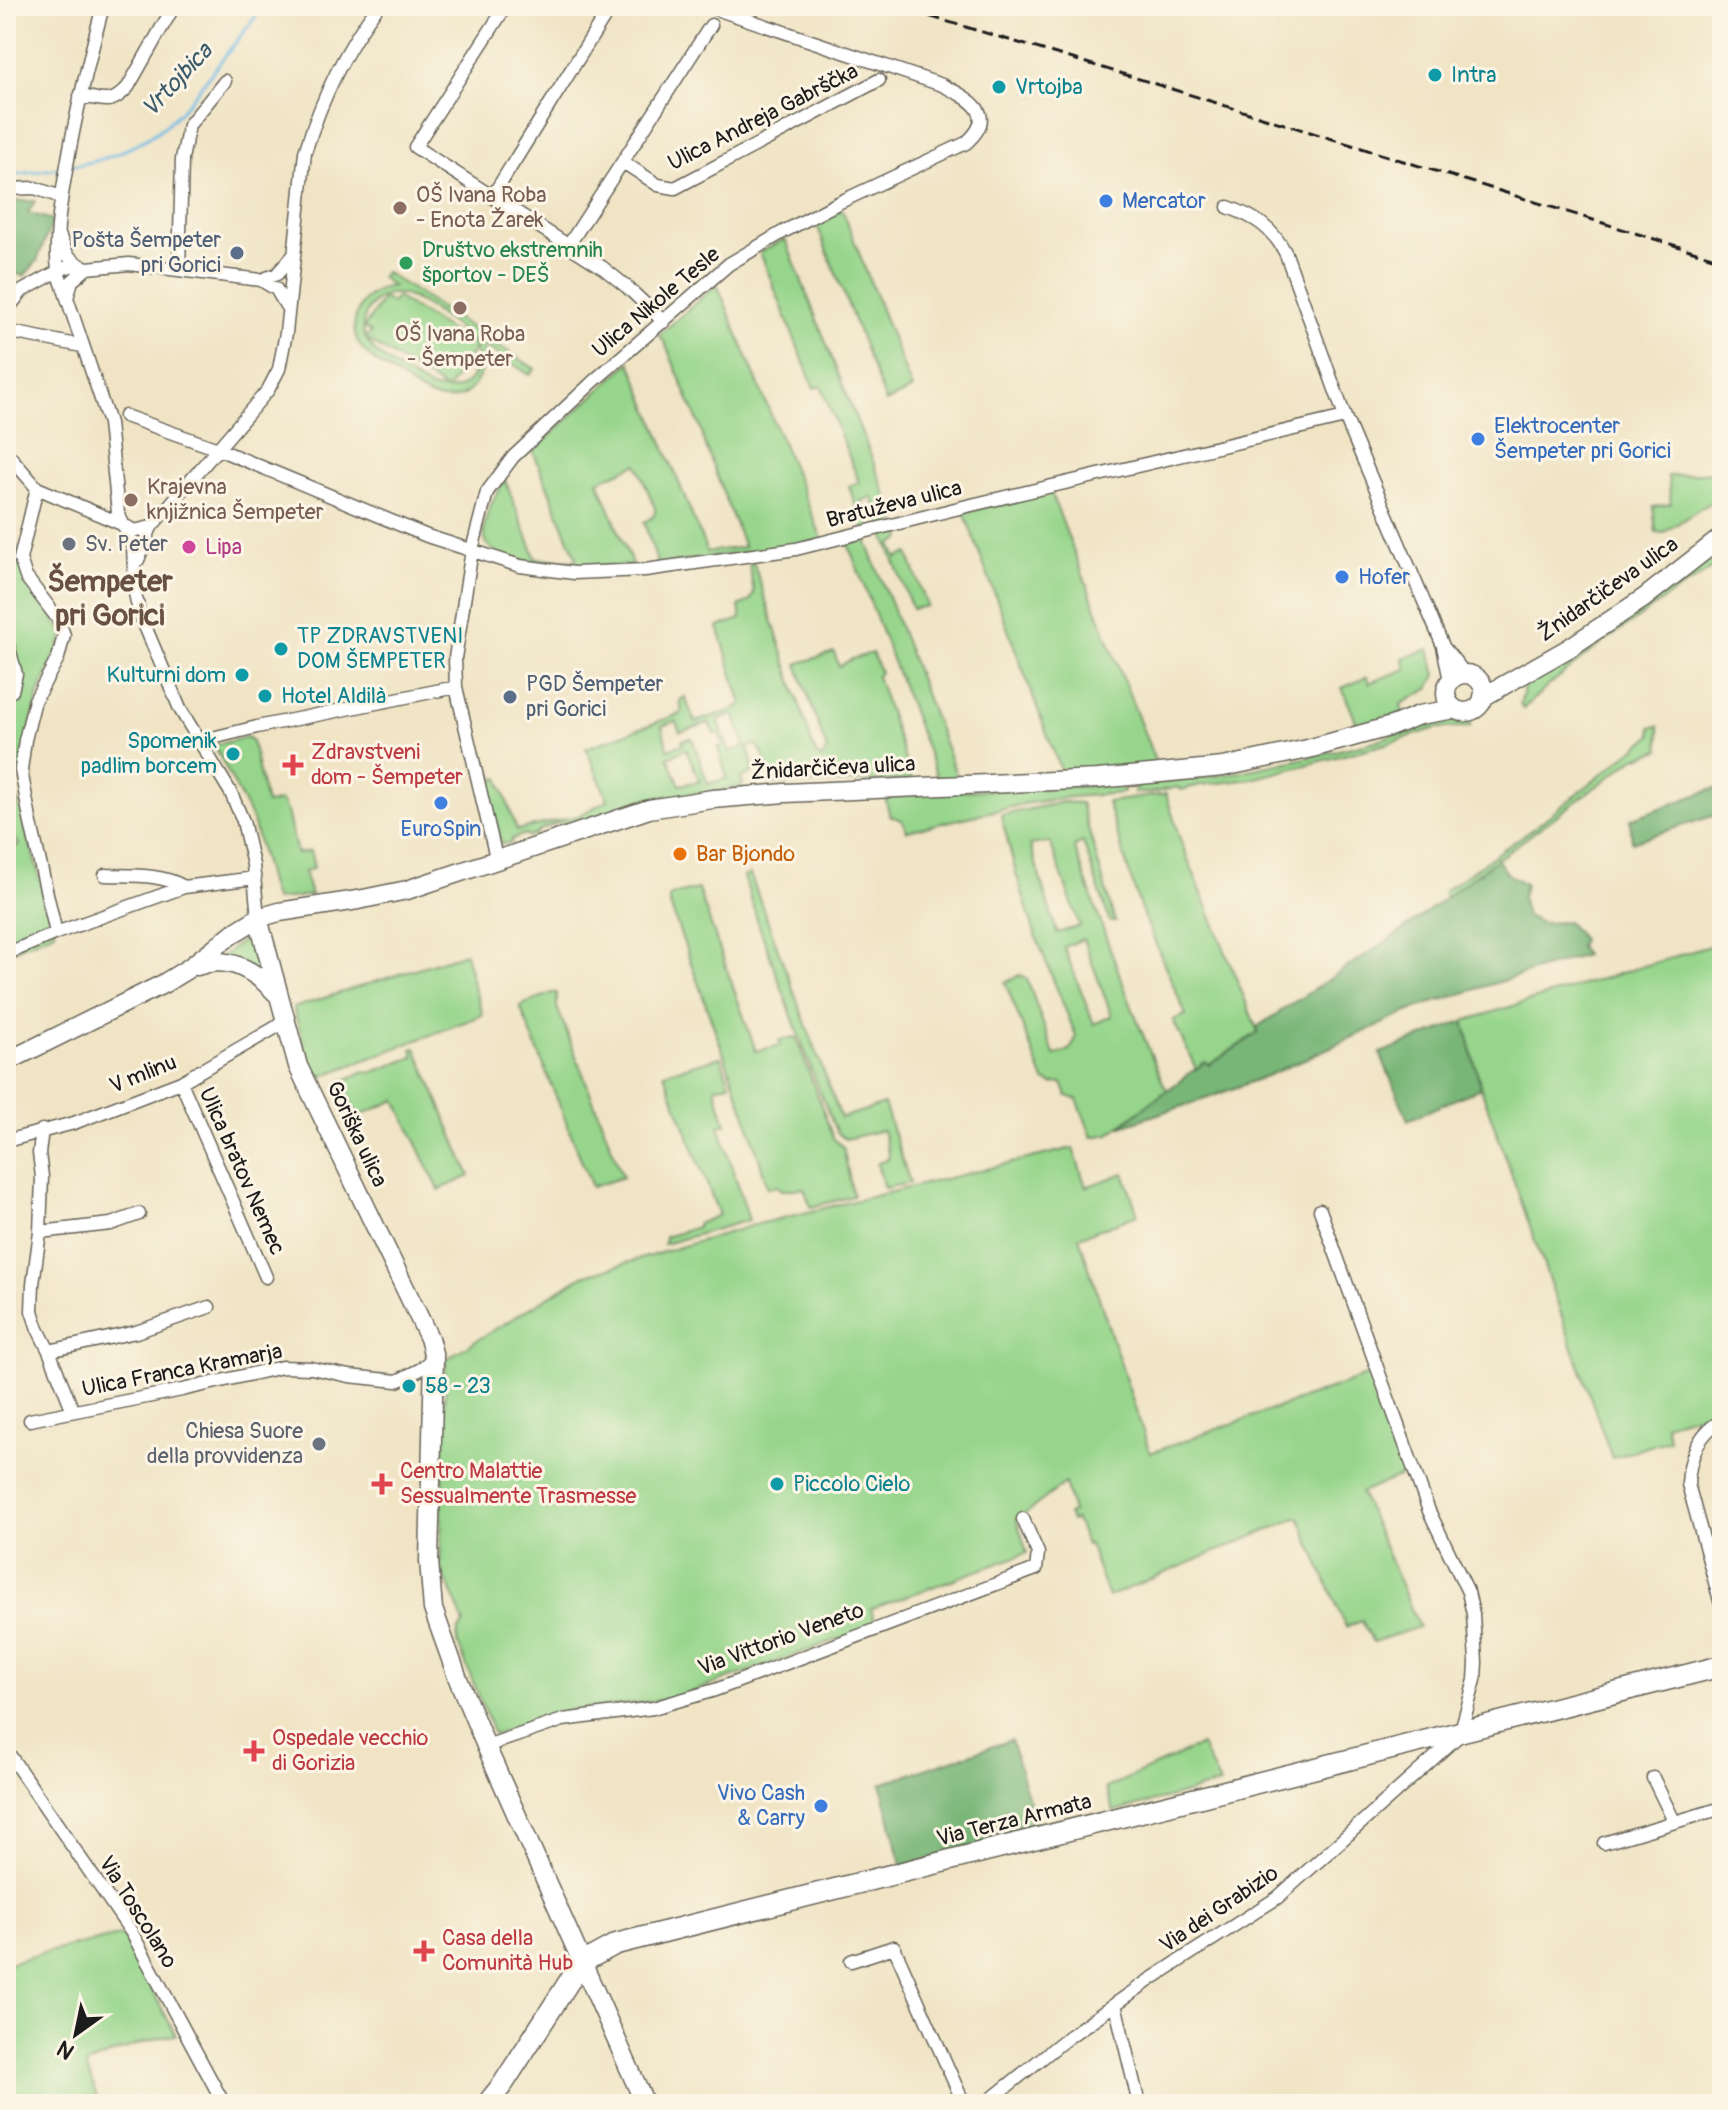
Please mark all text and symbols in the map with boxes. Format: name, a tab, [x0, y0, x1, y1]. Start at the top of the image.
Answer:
water label: Vrtojbica	[136, 36, 220, 123]
street label: Ulica Andreja Gabrščka	[663, 57, 863, 177]
place label: Intra	[1451, 61, 1496, 89]
marker: Intra	[1426, 66, 1444, 84]
place label: Vrtojba	[1015, 73, 1083, 101]
marker: Vrtojba	[990, 78, 1008, 96]
place label: OŠ Ivana Roba - Enota Žarek	[416, 181, 546, 234]
place label: Mercator	[1122, 187, 1206, 215]
marker: Mercator	[1097, 192, 1115, 210]
marker: OŠ Ivana Roba - Enota Žarek	[391, 199, 409, 217]
place label: Pošta Šempeter pri Gorici	[71, 226, 221, 279]
place label: Društvo ekstremnih športov - DEŠ	[422, 236, 603, 289]
street label: Ulica Nikole Tesle	[586, 240, 726, 364]
marker: Pošta Šempeter pri Gorici	[228, 244, 246, 262]
marker: Društvo ekstremnih športov - DEŠ	[397, 254, 415, 272]
marker: OŠ Ivana Roba - Šempeter	[451, 299, 469, 317]
place label: OŠ Ivana Roba - Šempeter	[395, 320, 525, 373]
place label: Elektrocenter Šempeter pri Gorici	[1494, 412, 1671, 465]
marker: Elektrocenter Šempeter pri Gorici	[1469, 430, 1487, 448]
place label: Krajevna knjižnica Šempeter	[147, 473, 324, 526]
street label: Bratuževa ulica	[823, 474, 965, 534]
marker: Krajevna knjižnica Šempeter	[122, 491, 140, 509]
place label: Sv. Peter	[85, 530, 168, 558]
street label: Žnidarčičeva ulica	[1532, 530, 1684, 648]
place label: Lipa	[205, 533, 242, 561]
marker: Sv. Peter	[60, 535, 78, 553]
marker: Lipa	[180, 538, 198, 556]
district label: Šempeter pri Gorici	[47, 562, 173, 634]
place label: Hofer	[1358, 563, 1410, 591]
marker: Hofer	[1333, 568, 1351, 586]
place label: TP ZDRAVSTVENI DOM ŠEMPETER	[297, 622, 463, 675]
marker: TP ZDRAVSTVENI DOM ŠEMPETER	[272, 640, 290, 658]
place label: Kulturni dom	[106, 661, 226, 689]
marker: Kulturni dom	[233, 666, 251, 684]
place label: PGD Šempeter pri Gorici	[526, 670, 663, 723]
place label: Hotel Aldilà	[281, 682, 386, 710]
marker: Hotel Aldilà	[256, 687, 274, 705]
marker: PGD Šempeter pri Gorici	[501, 688, 519, 706]
place label: Spomenik padlim borcem	[81, 727, 217, 780]
place label: Zdravstveni dom - Šempeter	[311, 738, 463, 791]
marker: Spomenik padlim borcem	[224, 745, 242, 763]
street label: Žnidarčičeva ulica	[750, 750, 916, 786]
marker: Zdravstveni dom - Šempeter	[282, 754, 304, 776]
marker: EuroSpin	[432, 794, 450, 812]
place label: EuroSpin	[400, 815, 482, 843]
place label: Bar Bjondo	[696, 840, 795, 868]
marker: Bar Bjondo	[671, 845, 689, 863]
street label: V mlinu	[105, 1048, 181, 1100]
street label: Goriška ulica	[320, 1077, 394, 1191]
street label: Ulica bratov Nemec	[192, 1083, 292, 1259]
street label: Ulica Franca Kramarja	[79, 1337, 285, 1403]
place label: 58 - 23	[425, 1372, 491, 1400]
marker: 58 - 23	[400, 1377, 418, 1395]
place label: Chiesa Suore della provvidenza	[147, 1417, 303, 1470]
marker: Chiesa Suore della provvidenza	[310, 1435, 328, 1453]
place label: Centro Malattie Sessualmente Trasmesse	[400, 1457, 637, 1510]
place label: Piccolo Cielo	[793, 1470, 911, 1498]
marker: Centro Malattie Sessualmente Trasmesse	[371, 1473, 393, 1495]
marker: Piccolo Cielo	[768, 1475, 786, 1493]
street label: Via Vittorio Veneto	[694, 1596, 868, 1682]
place label: Ospedale vecchio di Gorizia	[272, 1724, 428, 1777]
marker: Ospedale vecchio di Gorizia	[243, 1740, 265, 1762]
place label: Vivo Cash & Carry	[717, 1779, 805, 1832]
street label: Via Terza Armata	[934, 1787, 1094, 1853]
marker: Vivo Cash & Carry	[812, 1797, 830, 1815]
street label: Via Toscolano	[92, 1851, 184, 1974]
street label: Via dei Grabizio	[1154, 1859, 1284, 1959]
place label: Casa della Comunità Hub	[442, 1924, 573, 1977]
marker: Casa della Comunità Hub	[413, 1940, 435, 1962]
north arrow	[36, 1994, 116, 2074]
text: N	[52, 2034, 80, 2066]

